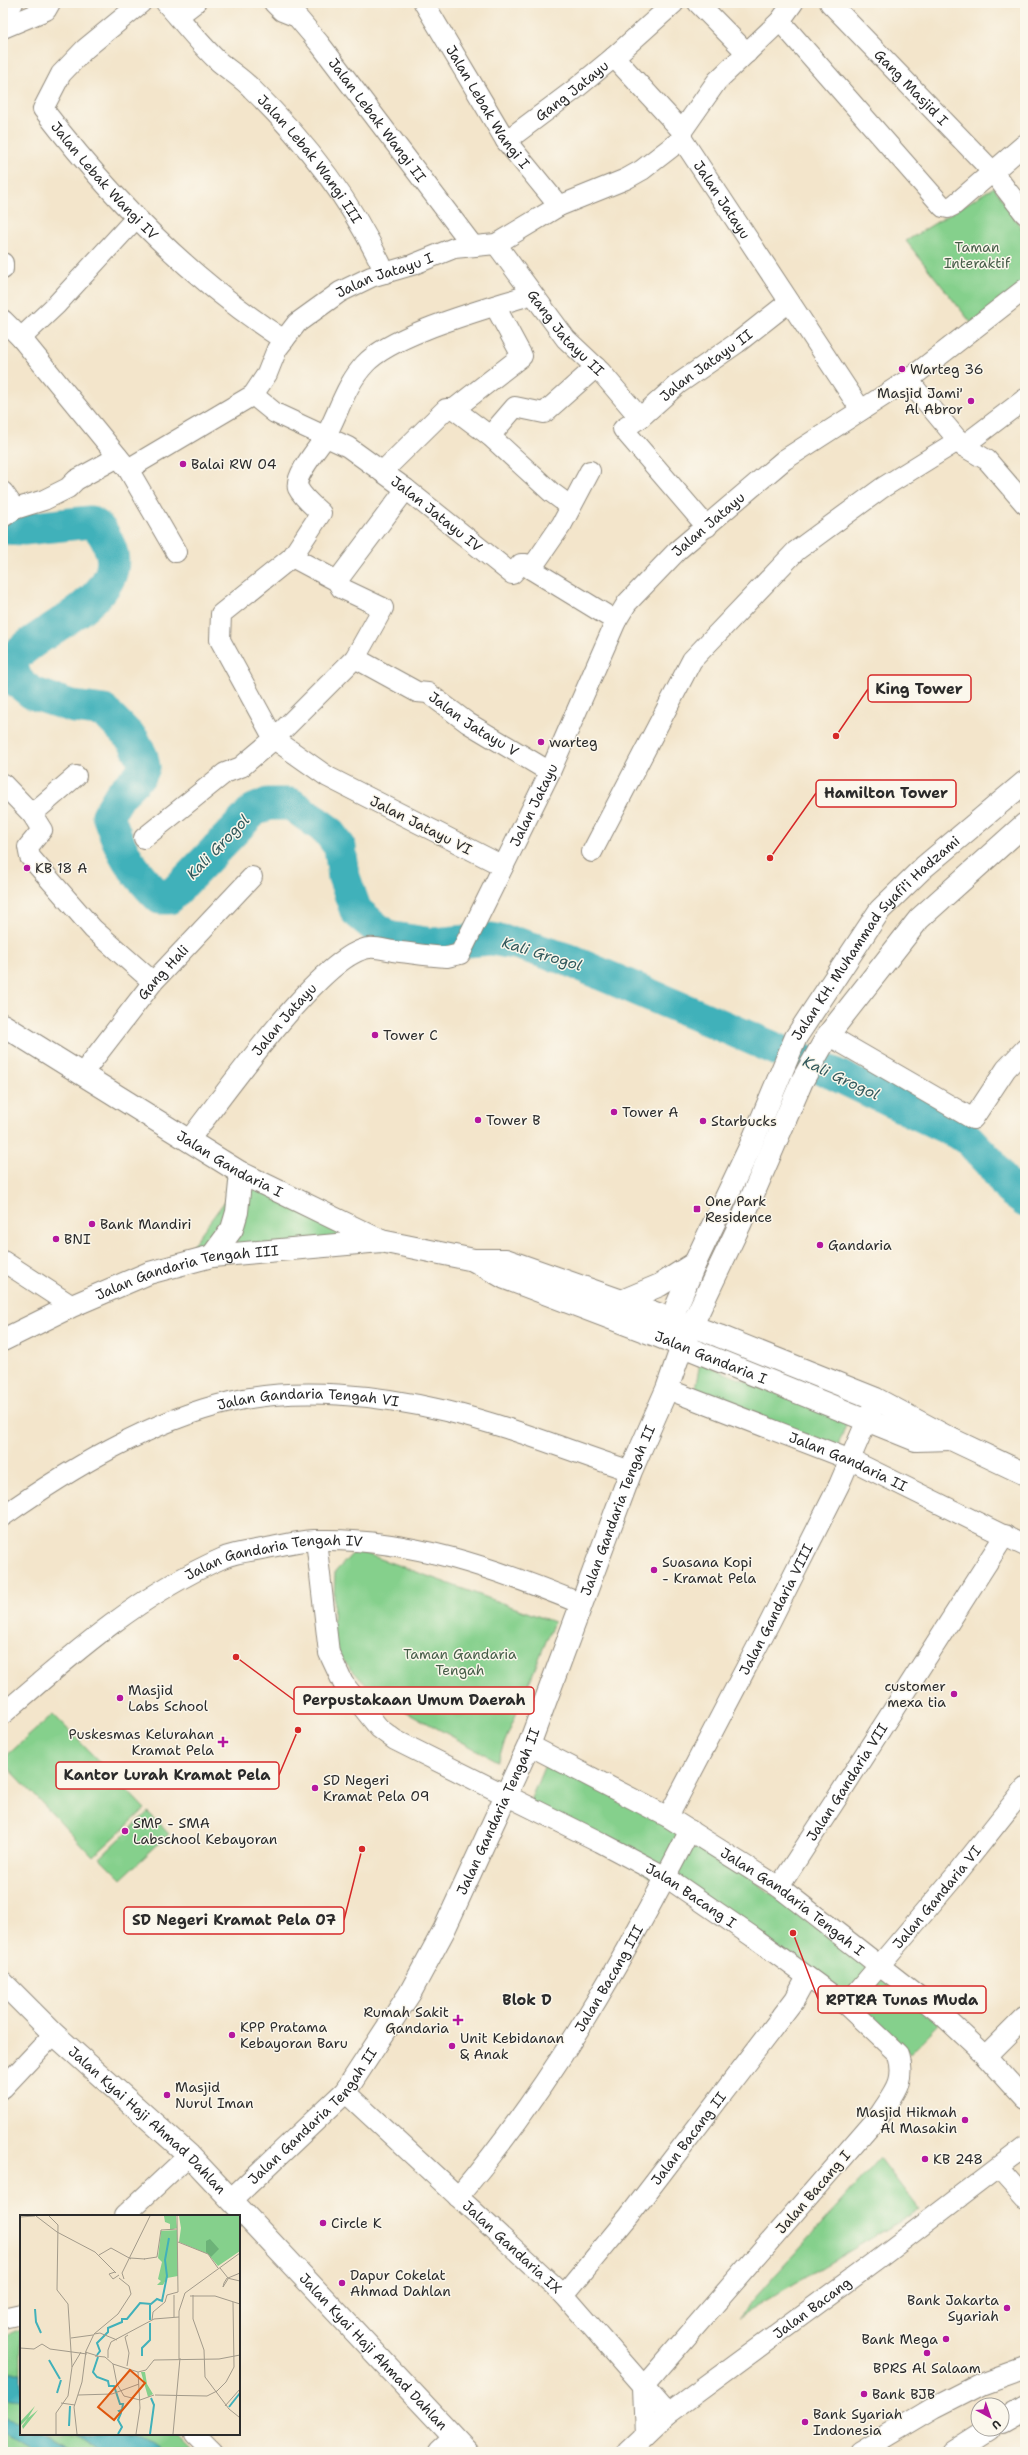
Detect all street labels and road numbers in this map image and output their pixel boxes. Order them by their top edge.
street label: Jalan Lebak Wangi I [442,42,534,172]
street label: Gang Masjid I [870,45,952,129]
street label: Jalan Lebak Wangi II [325,54,430,186]
street label: Gang Jatayu [532,56,612,125]
street label: Jalan Lebak Wangi III [254,91,366,227]
street label: Jalan Lebak Wangi IV [47,118,162,244]
street label: Jalan Jatayu [690,157,755,242]
street label: Jalan Jatayu I [333,248,436,302]
street label: Gang Jatayu II [524,286,608,380]
street label: Jalan Jatayu II [656,325,756,405]
street label: Jalan Jatayu IV [387,472,487,556]
street label: Jalan Jatayu [668,488,749,560]
street label: Jalan Jatayu V [425,688,522,761]
street label: Jalan Jatayu [506,761,562,849]
street label: Jalan Jatayu VI [367,792,475,859]
street label: Jalan KH. Muhammad Syafi'i Hadzami [787,832,963,1044]
street label: Gang Hali [134,941,192,1003]
street label: Jalan Jatayu [248,979,320,1059]
street label: Jalan Gandaria I [173,1126,286,1201]
street label: Jalan Gandaria Tengah III [93,1241,280,1304]
street label: Jalan Gandaria I [652,1327,770,1388]
street label: Jalan Gandaria Tengah VI [215,1385,401,1414]
street label: Jalan Gandaria Tengah II [576,1422,659,1598]
street label: Jalan Gandaria II [786,1428,910,1495]
street label: Jalan Gandaria Tengah IV [182,1531,364,1584]
street label: Jalan Gandaria VIII [735,1541,817,1678]
street label: Jalan Gandaria VII [802,1719,892,1845]
street label: Jalan Gandaria Tengah II [452,1725,544,1898]
street label: Jalan Gandaria VI [888,1842,985,1952]
street label: Jalan Gandaria Tengah I [717,1843,868,1960]
street label: Jalan Bacang I [643,1859,740,1932]
street label: Jalan Bacang III [571,1921,647,2035]
street label: Jalan Kyai Haji Ahmad Dahlan [65,2042,230,2198]
street label: Jalan Gandaria Tengah II [244,2044,381,2188]
street label: Jalan Bacang II [647,2088,730,2189]
street label: Jalan Bacang I [772,2146,854,2237]
street label: Jalan Gandaria IX [459,2197,566,2297]
street label: Jalan Kyai Haji Ahmad Dahlan [296,2269,452,2434]
street label: Jalan Bacang [769,2273,855,2343]

